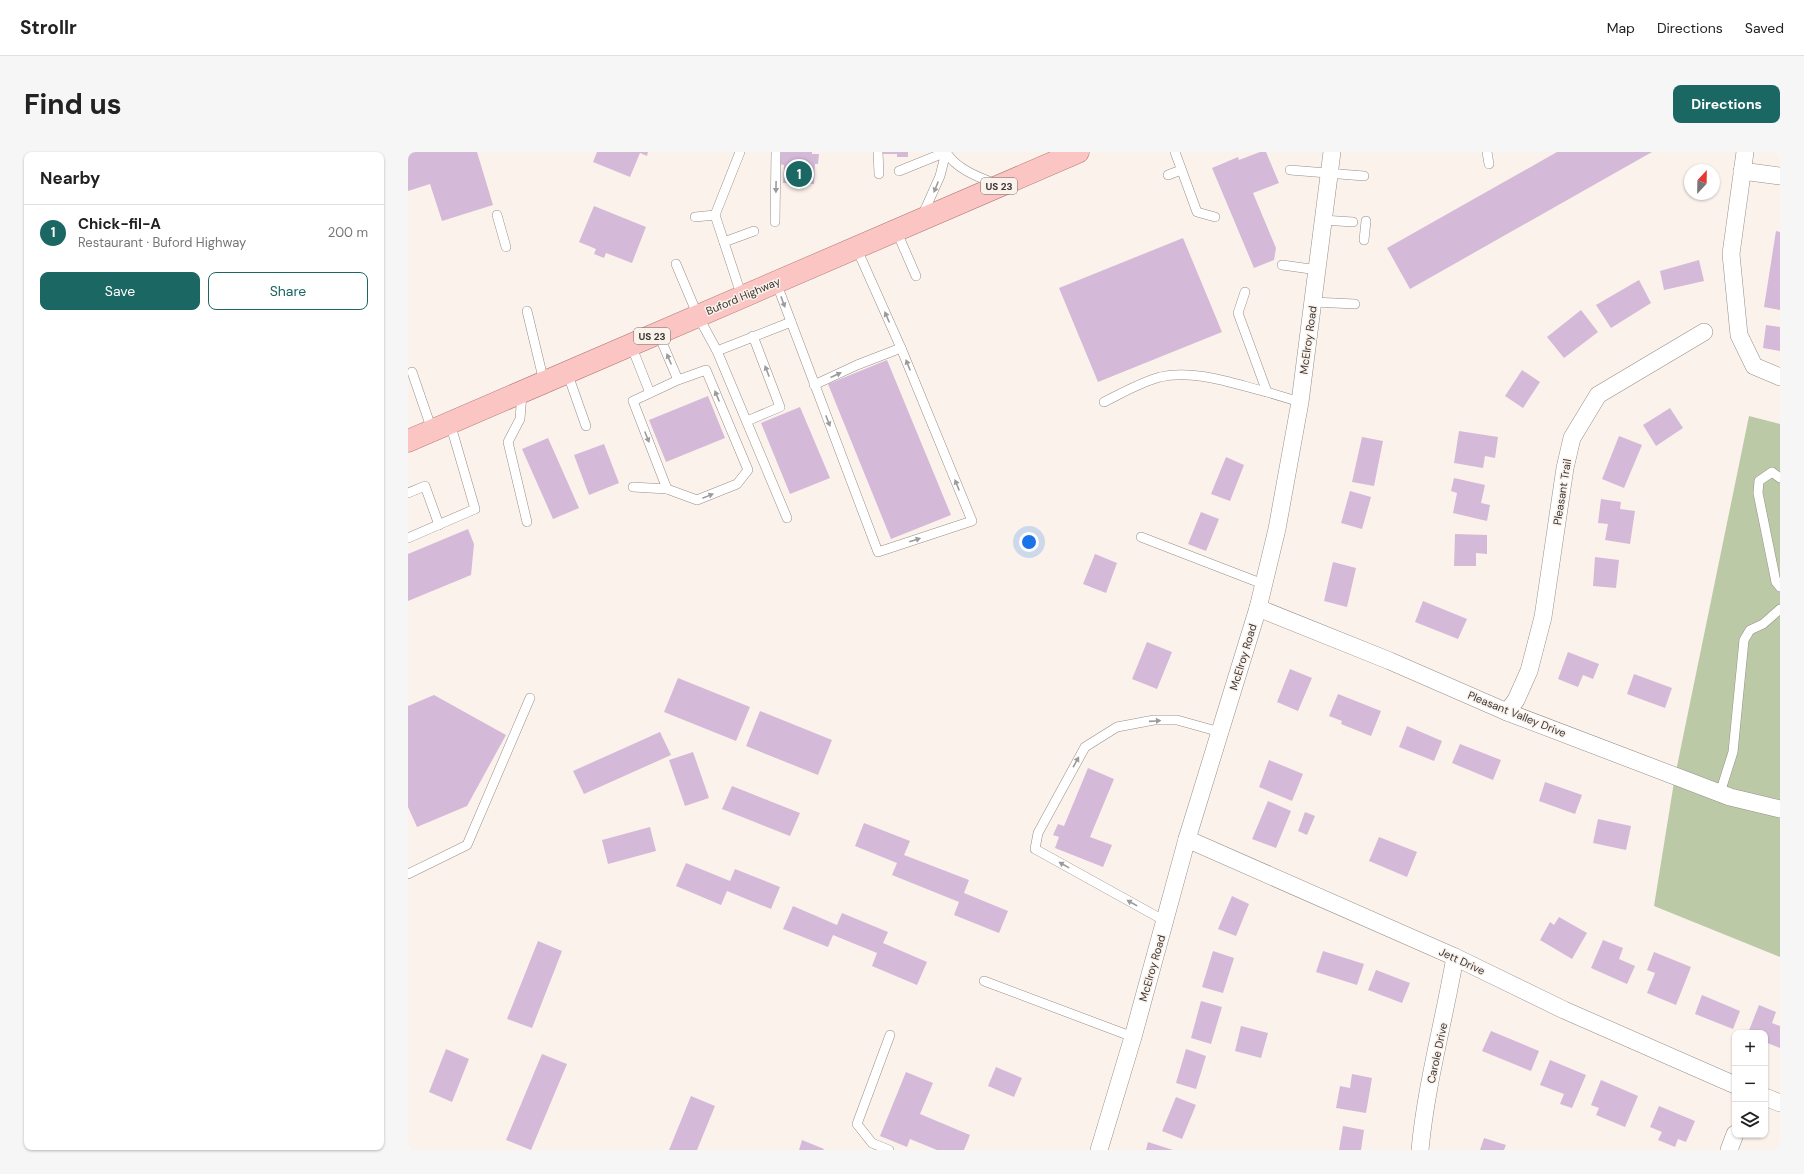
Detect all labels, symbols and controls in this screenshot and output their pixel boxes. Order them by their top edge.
text: Strollr [20,15,77,40]
text: Map [1607,19,1635,37]
text: Directions [1657,19,1723,37]
text: Saved [1745,19,1784,37]
button: Directions [1673,85,1780,123]
text: Find us [24,86,122,123]
pin: 1 [786,159,812,189]
north arrow [1684,164,1720,200]
text: Nearby [40,167,100,189]
road number: US 23 [981,178,1017,194]
one-way arrow [773,181,779,194]
one-way arrow [932,181,938,193]
text: Chick-fil-A [78,214,161,234]
text: 1 [51,224,55,241]
text: 200 m [328,224,368,241]
text: Restaurant · Buford Highway [78,234,246,251]
button: Save [40,272,200,310]
button: Share [208,272,368,310]
street label: Buford Highway [704,274,782,318]
one-way arrow [781,297,787,309]
street label: McElroy Road [1296,305,1320,375]
one-way arrow [884,311,890,323]
road number: US 23 [634,328,670,344]
one-way arrow [665,352,671,364]
one-way arrow [904,358,910,370]
one-way arrow [763,365,769,377]
one-way arrow [830,372,841,378]
one-way arrow [713,389,719,401]
one-way arrow [826,415,832,427]
one-way arrow [645,431,651,443]
street label: Pleasant Trail [1550,458,1574,526]
one-way arrow [954,479,960,491]
one-way arrow [702,492,714,498]
your location [1019,532,1039,552]
one-way arrow [909,536,921,542]
street label: McElroy Road [1226,622,1260,692]
street label: Pleasant Valley Drive [1466,688,1568,740]
one-way arrow [1149,717,1161,724]
one-way arrow [1073,757,1080,768]
one-way arrow [1058,862,1070,869]
one-way arrow [1126,899,1138,906]
street label: McElroy Road [1136,933,1168,1003]
street label: Jett Drive [1437,944,1487,978]
street label: Carole Drive [1424,1021,1450,1085]
map controls [1732,1030,1768,1138]
button: + [1732,1030,1768,1066]
button: − [1732,1066,1768,1102]
button: layers [1732,1102,1768,1138]

